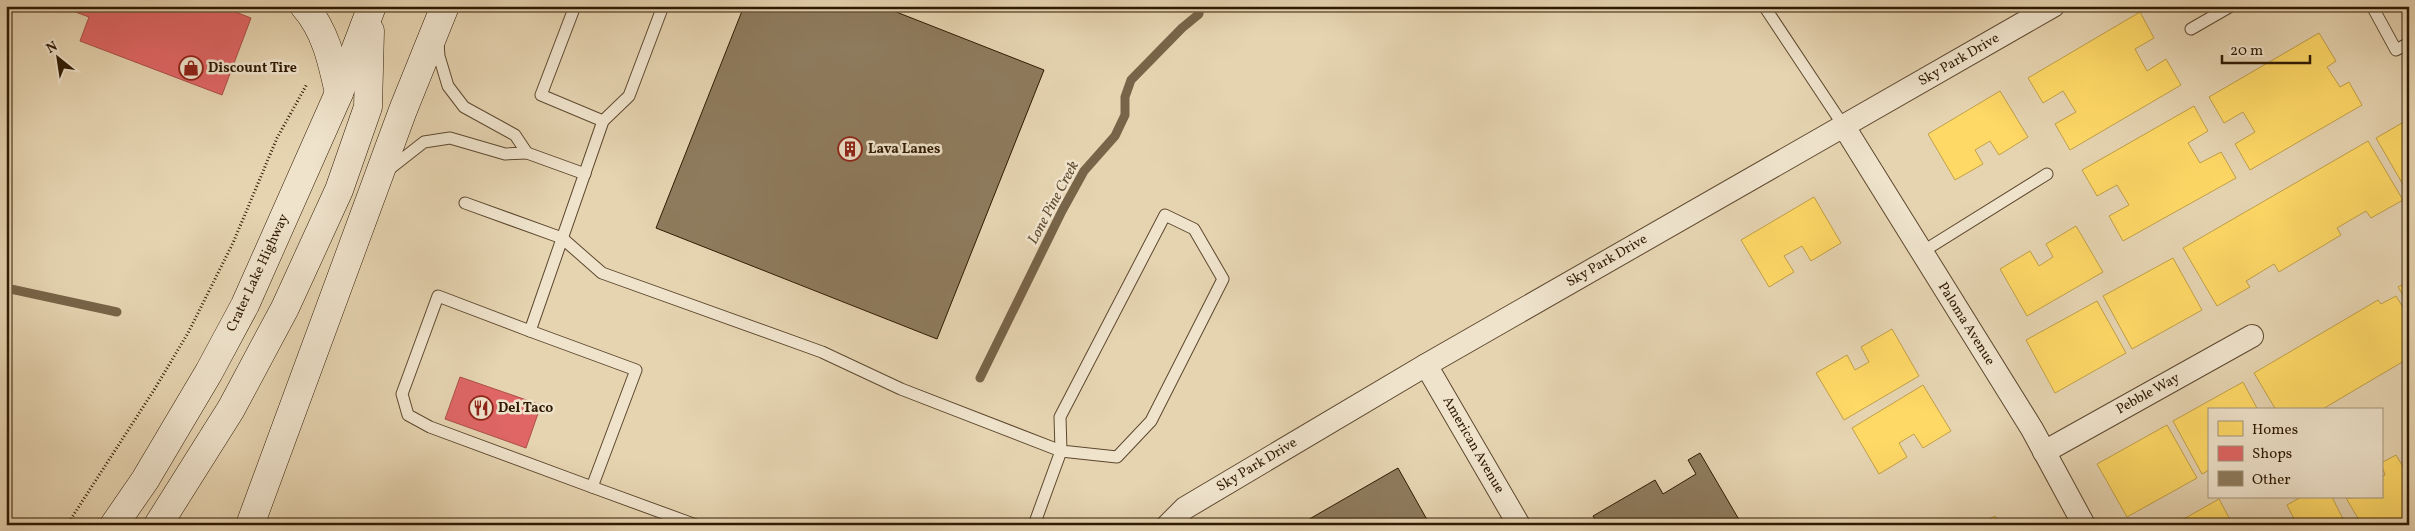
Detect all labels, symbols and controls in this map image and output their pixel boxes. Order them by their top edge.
street label: Sky Park Drive [1915,29,2003,91]
north arrow [32,32,82,82]
scale bar [2222,32,2310,64]
text: N [43,37,61,59]
text: 20 m [2230,41,2263,62]
shop icon: Discount Tire [178,55,204,81]
place label: Discount Tire [208,59,297,78]
building icon: Lava Lanes [837,136,863,162]
place label: Lava Lanes [868,140,940,159]
water label: Lone Pine Creek [1023,158,1085,248]
street label: Crater Lake Highway [222,211,294,335]
street label: Sky Park Drive [1563,230,1651,292]
street label: Paloma Avenue [1933,279,1999,369]
street label: Pebble Way [2113,369,2184,419]
street label: American Avenue [1437,393,1509,497]
restaurant icon: Del Taco [468,395,494,421]
place label: Del Taco [498,399,553,418]
legend [2208,408,2382,498]
text: Homes [2252,420,2298,441]
street label: Sky Park Drive [1213,433,1301,497]
text: Shops [2252,444,2292,465]
text: Other [2252,470,2291,491]

